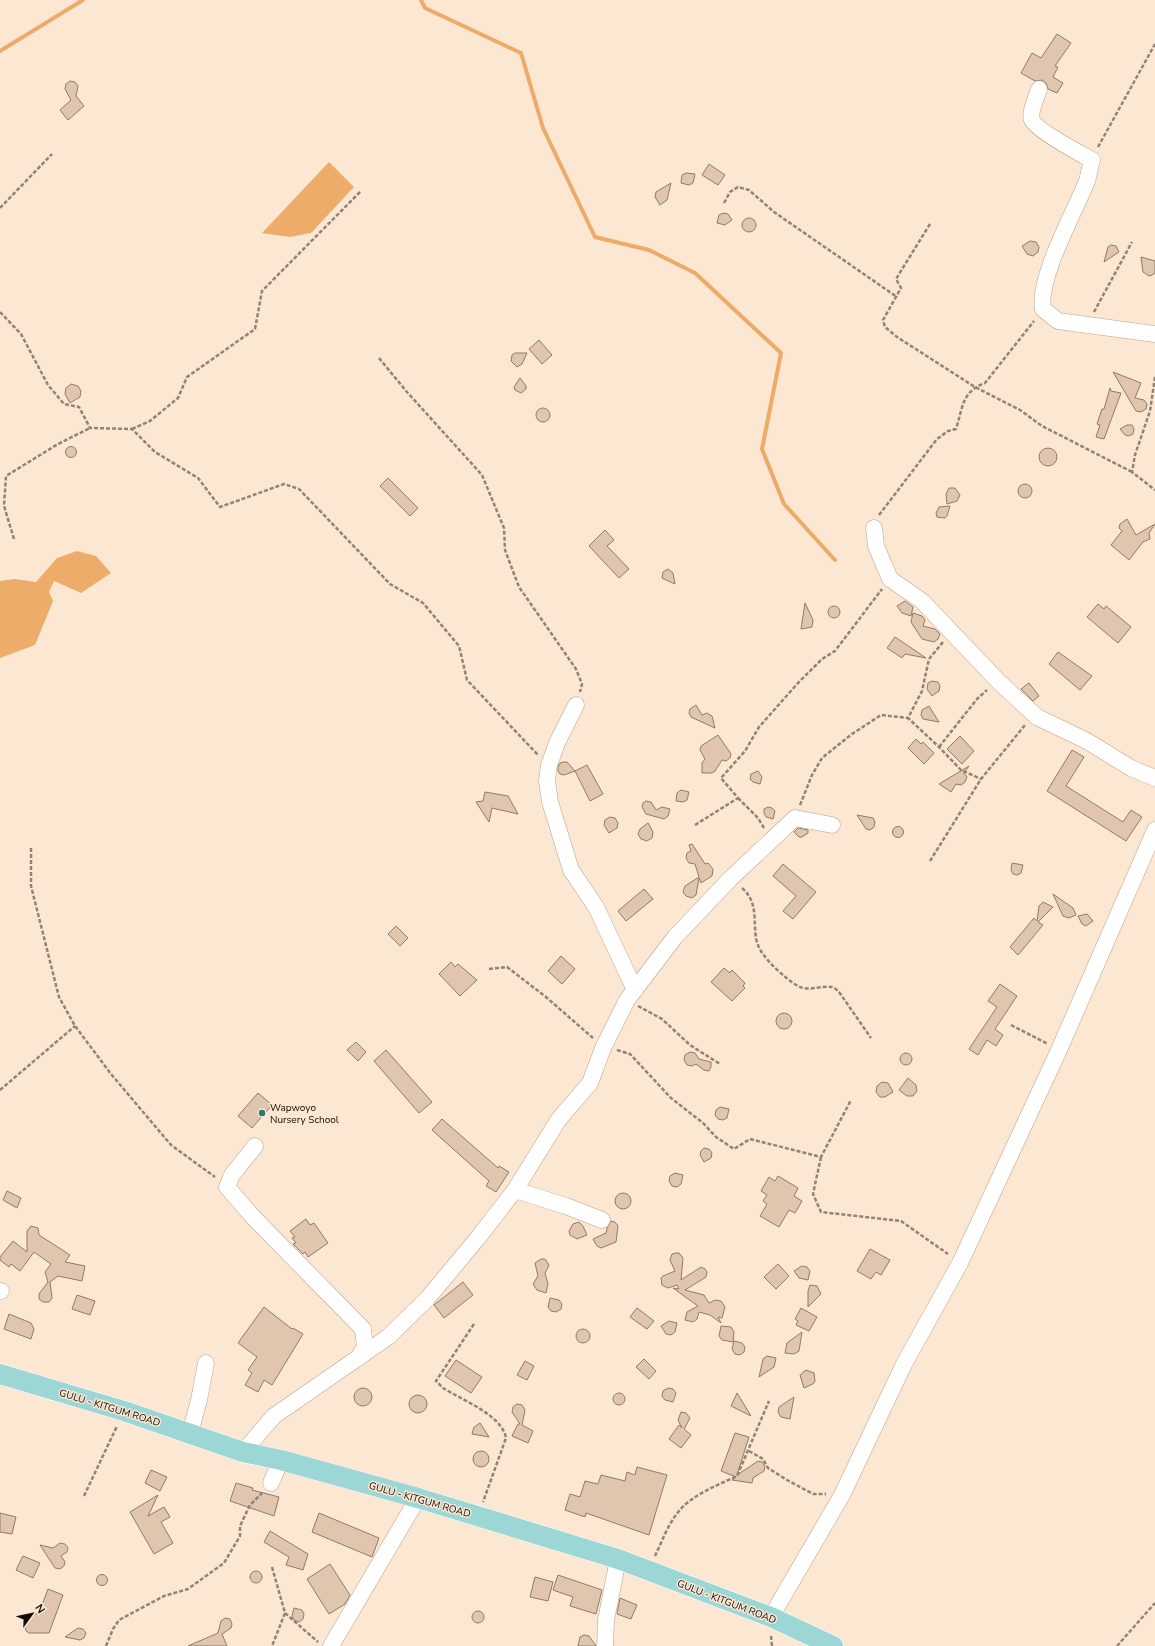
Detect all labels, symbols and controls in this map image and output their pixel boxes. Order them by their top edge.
place label: Wapwoyo Nursery School [270,1101,339,1127]
marker: Wapwoyo Nursery School [257,1108,267,1118]
street label: GULU - KITGUM ROAD [57,1386,162,1430]
street label: GULU - KITGUM ROAD [367,1479,472,1521]
street label: GULU - KITGUM ROAD [675,1577,778,1627]
north arrow [12,1594,52,1634]
text: N [31,1601,48,1616]

